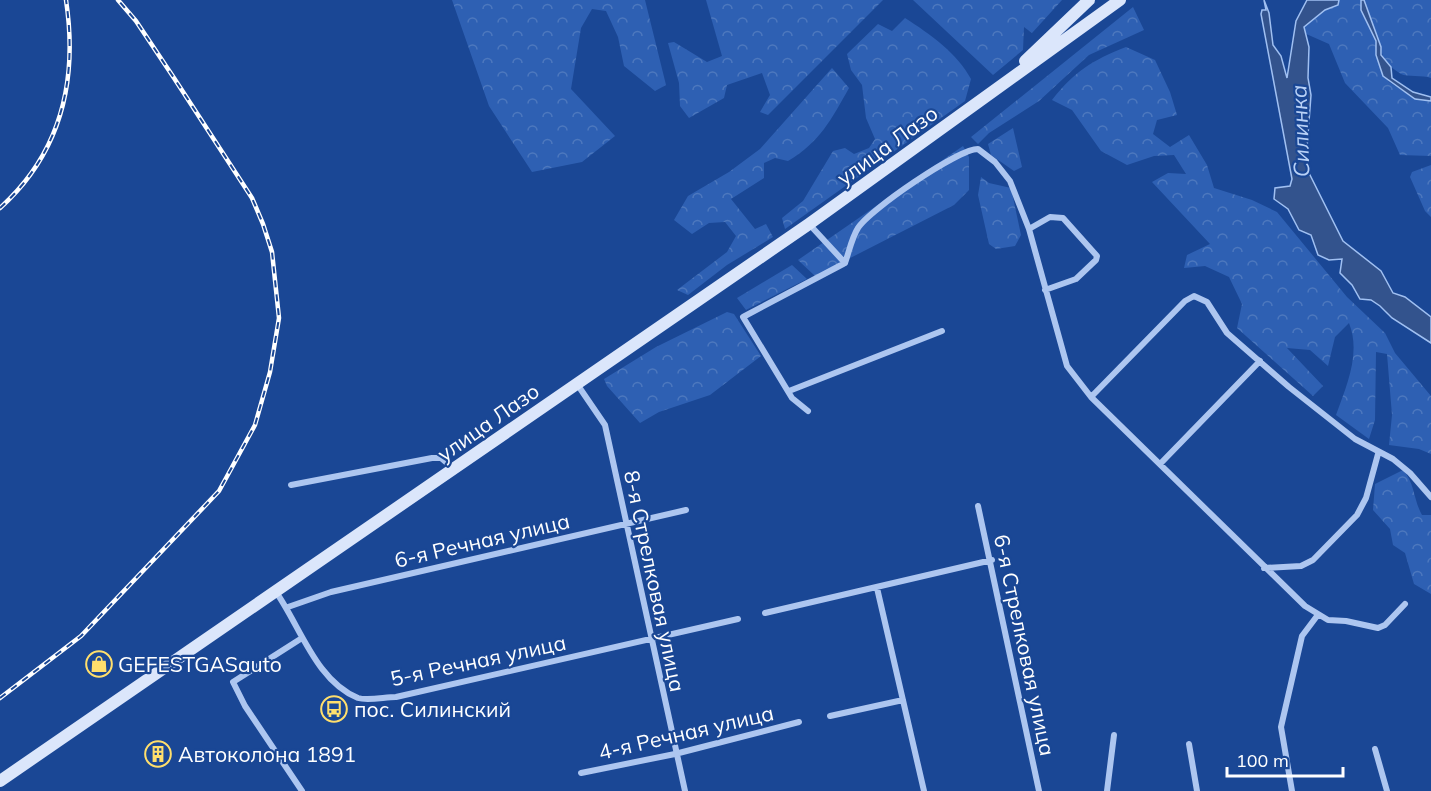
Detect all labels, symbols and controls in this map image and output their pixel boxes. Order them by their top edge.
water label: Силинка [1284,84,1316,178]
street label: улица Лазо [831,100,943,190]
street label: улица Лазо [432,377,544,467]
street label: 8-я Стрелковая улица [619,468,691,694]
street label: 6-я Речная улица [392,507,572,573]
street label: 6-я Стрелковая улица [989,532,1061,758]
street label: 5-я Речная улица [388,629,568,691]
shop icon: GEFESTGASauto [84,649,114,679]
place label: GEFESTGASauto [118,651,282,677]
bus stop icon: пос. Силинский [319,694,349,724]
place label: пос. Силинский [354,696,511,722]
street label: 4-я Речная улица [596,699,776,765]
building icon: Автоколона 1891 [143,739,173,769]
scale bar [1227,740,1342,778]
place label: Автоколона 1891 [178,741,356,767]
text: 100 m [1236,749,1289,772]

